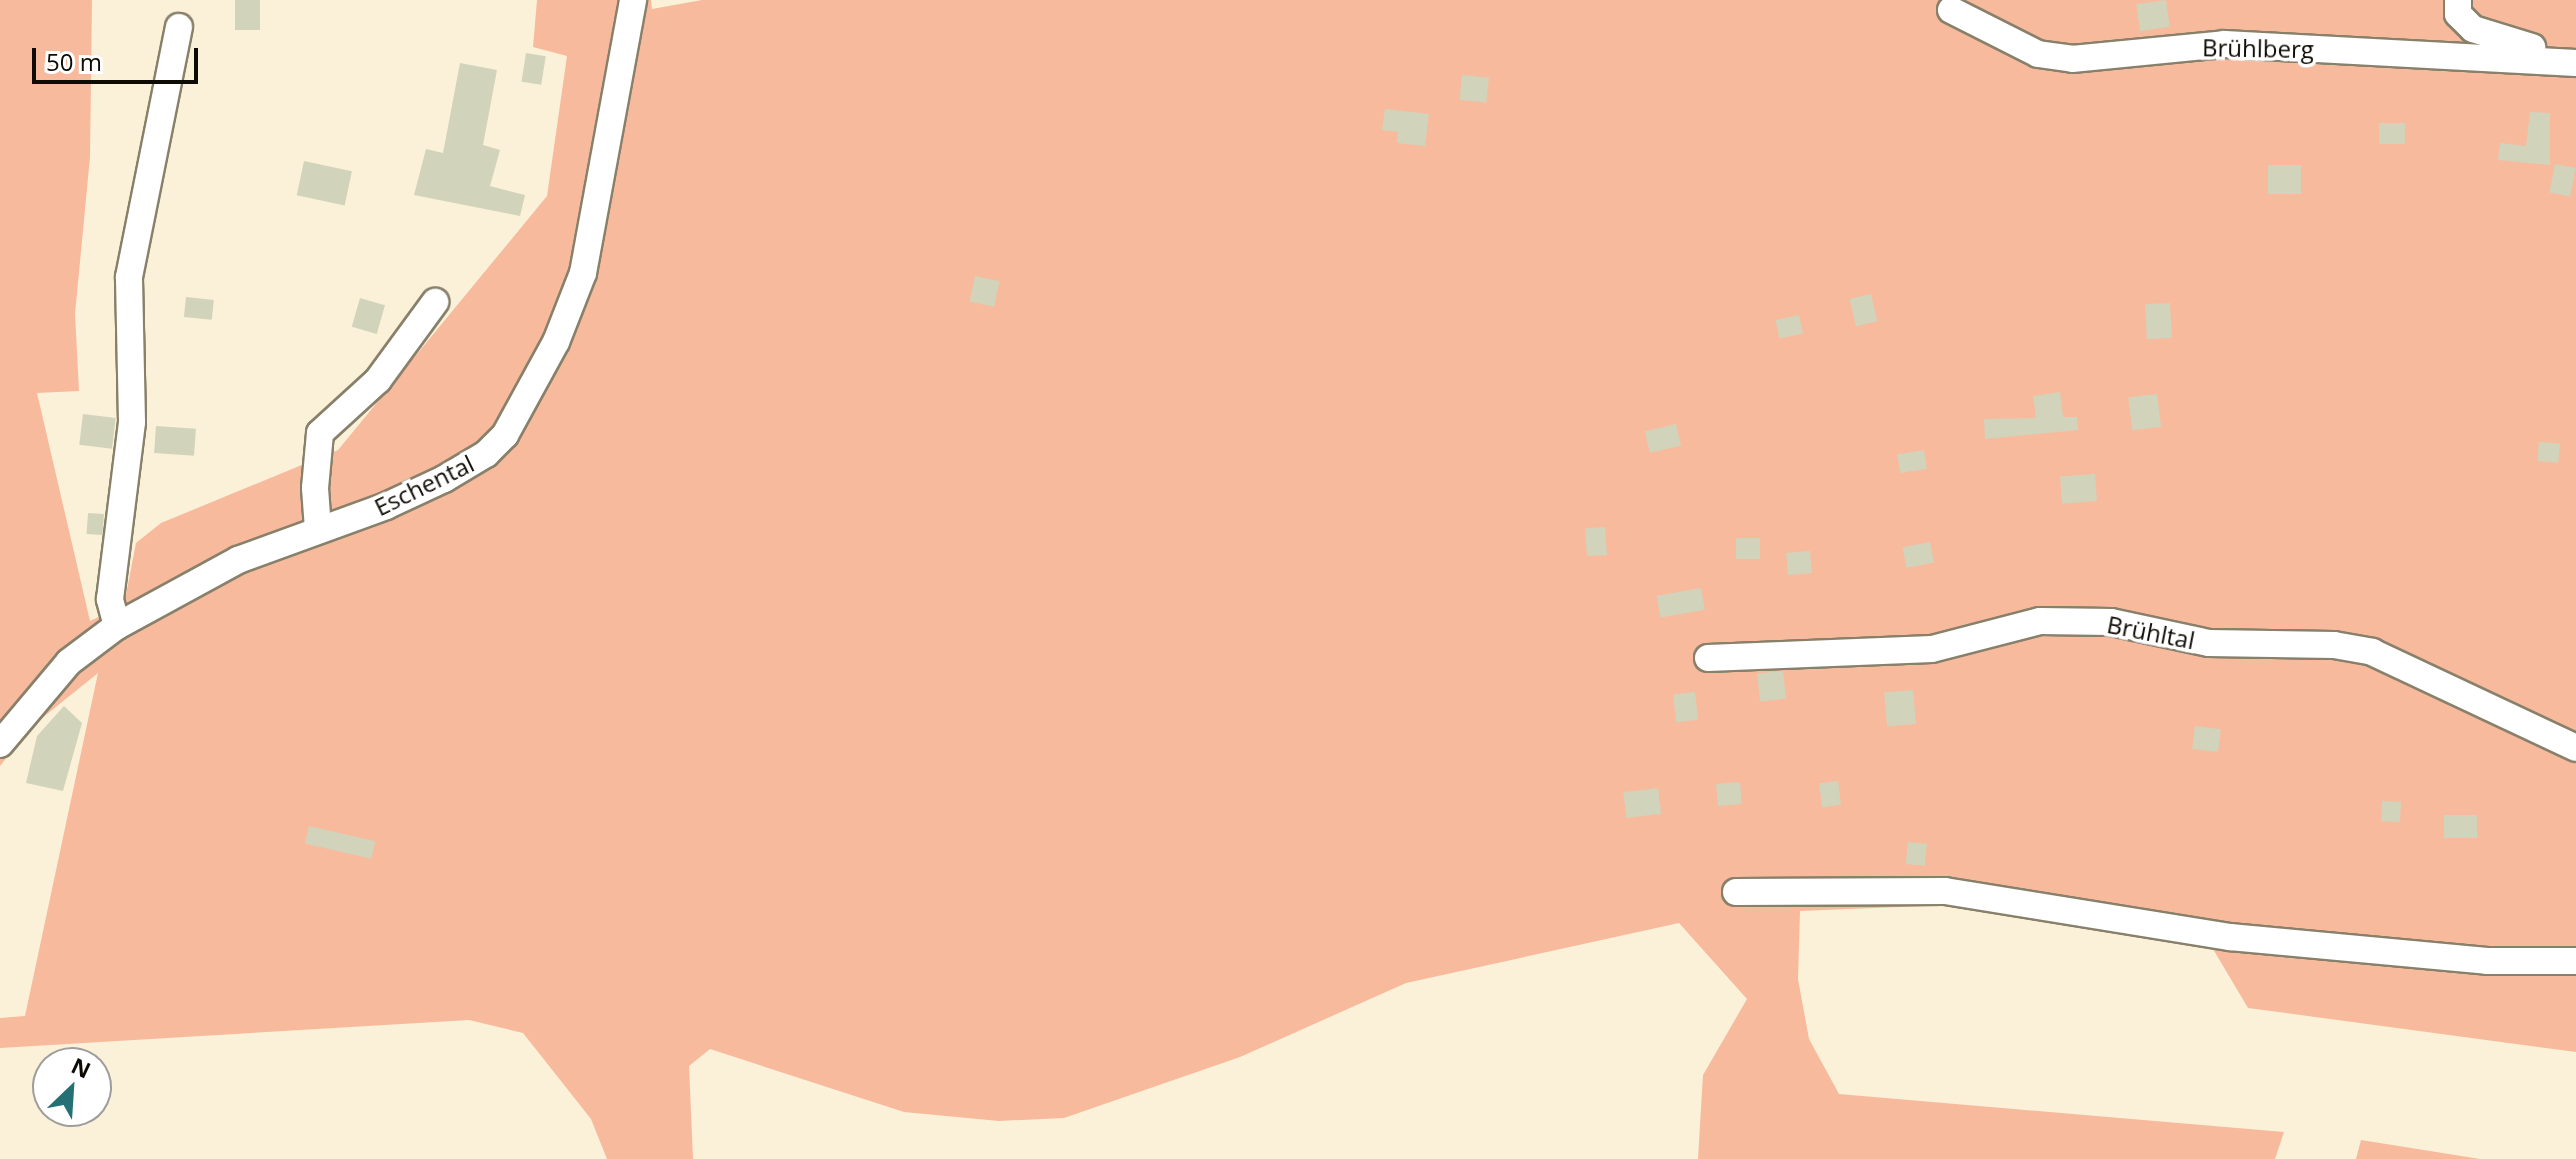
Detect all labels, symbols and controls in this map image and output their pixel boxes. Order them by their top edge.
scale bar [36,32,202,82]
street label: Brühlberg [2202,33,2314,63]
text: 50 m [46,45,102,78]
street label: Eschental [370,449,478,521]
street label: Brühltal [2105,609,2197,655]
north arrow [32,1047,112,1127]
text: N [67,1050,96,1084]

